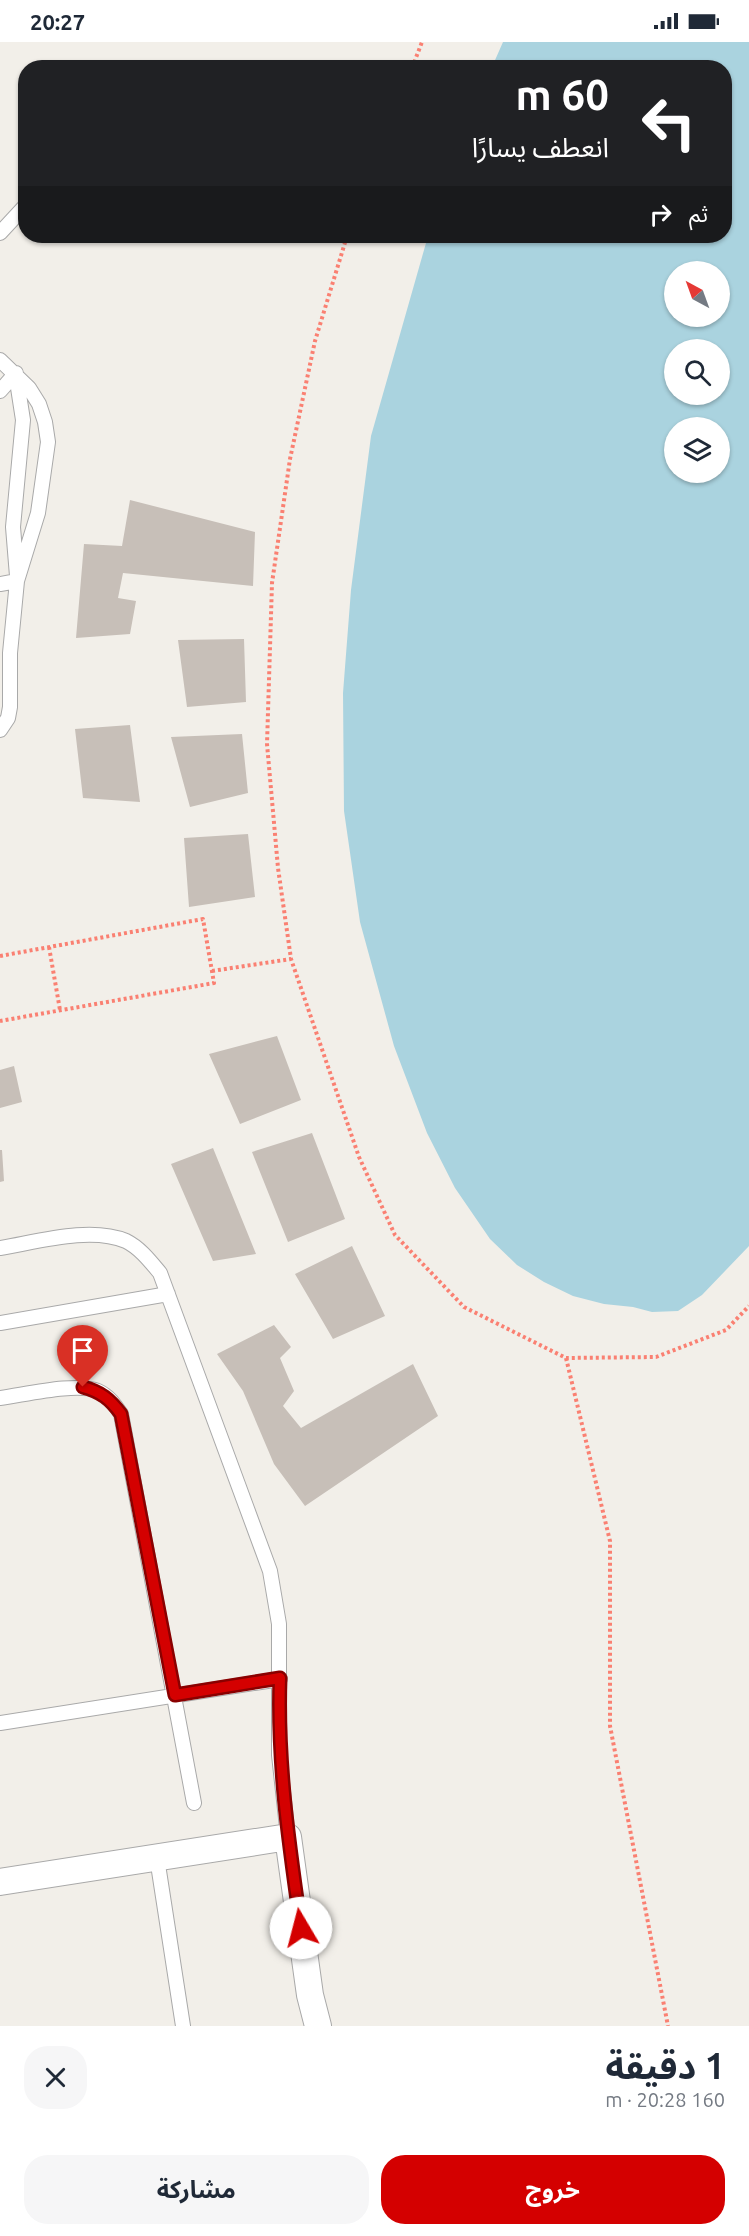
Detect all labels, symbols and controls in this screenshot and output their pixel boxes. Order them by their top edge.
text: 20:27 [30,9,85,34]
text: 60 m [515,71,609,118]
icon: left [630,84,708,162]
text: انعطف يسارًا [472,132,609,162]
icon: right [644,198,677,231]
text: ثم [689,201,708,226]
north arrow [664,261,730,327]
map controls [664,261,730,483]
button: search [664,339,730,405]
button: layers [664,417,730,483]
pin [57,1325,108,1387]
icon: arrive [66,1334,99,1367]
position arrow [269,1896,333,1960]
text: 1 دقيقة [606,2045,725,2086]
button: close [24,2046,87,2109]
text: 160 m · 20:28 [605,2088,725,2111]
button: مشاركة [24,2155,369,2224]
button: خروج [381,2155,725,2224]

